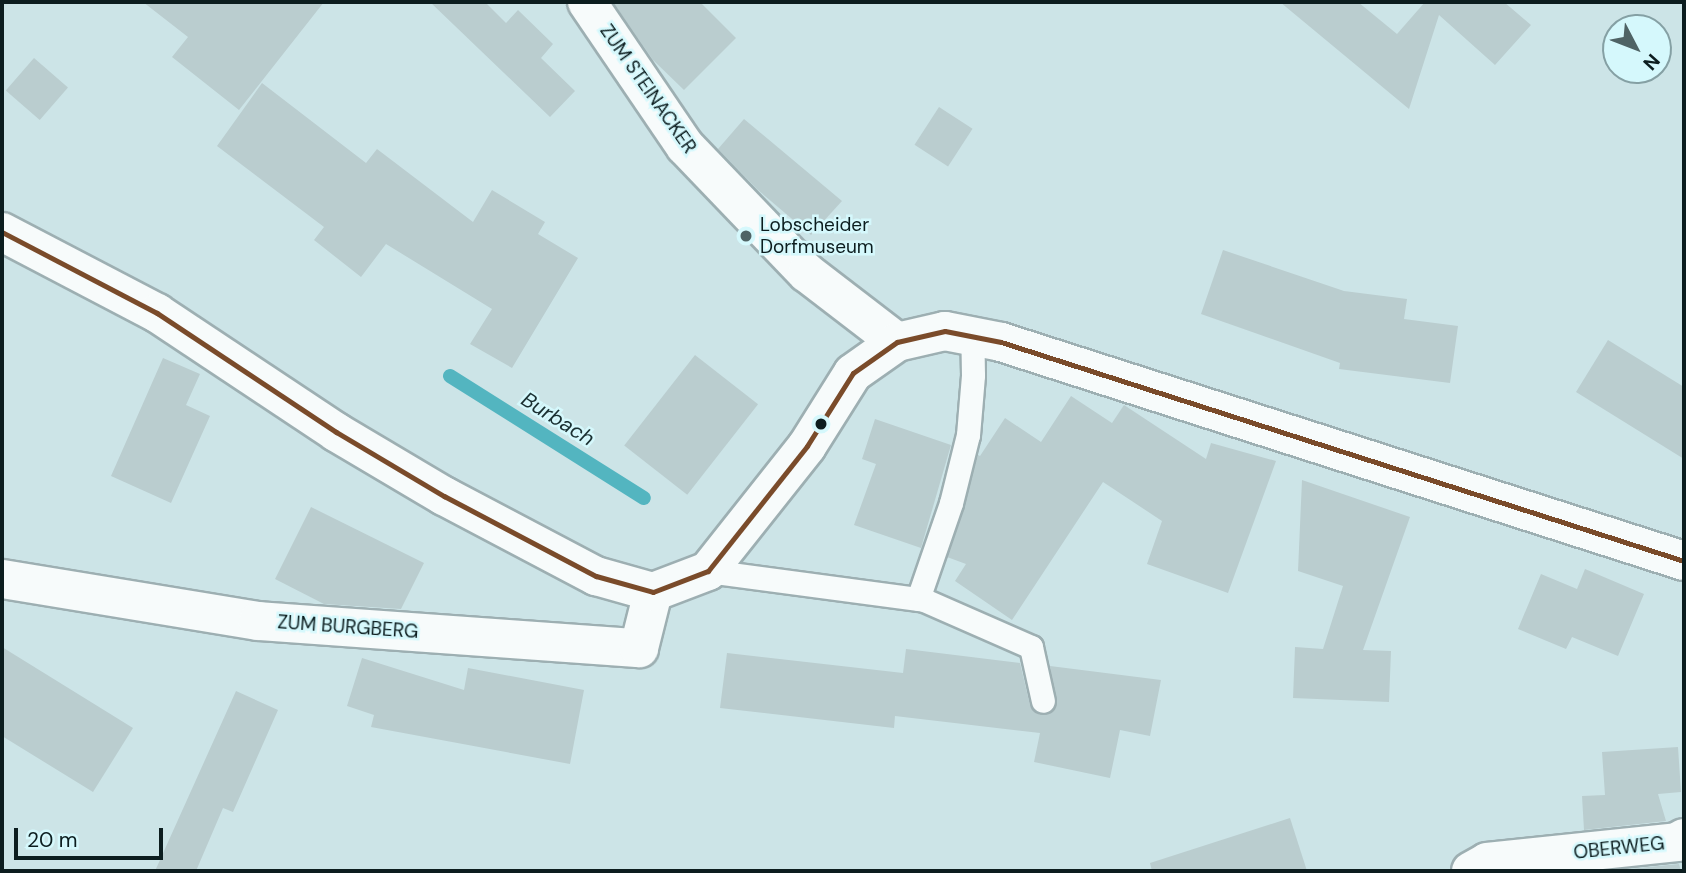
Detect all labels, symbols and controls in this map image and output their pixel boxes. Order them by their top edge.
north arrow [1602,14,1672,84]
street label: ZUM STEINACKER [595,20,701,158]
text: N [1638,49,1665,76]
place label: Lobscheider Dorfmuseum [760,214,874,258]
marker: Lobscheider Dorfmuseum [738,228,754,244]
water label: Burbach [517,387,599,451]
unlabelled marker [814,417,828,431]
street label: ZUM BURGBERG [277,611,419,643]
scale bar [18,814,166,858]
text: 20 m [27,826,78,854]
street label: OBERWEG [1572,832,1666,864]

